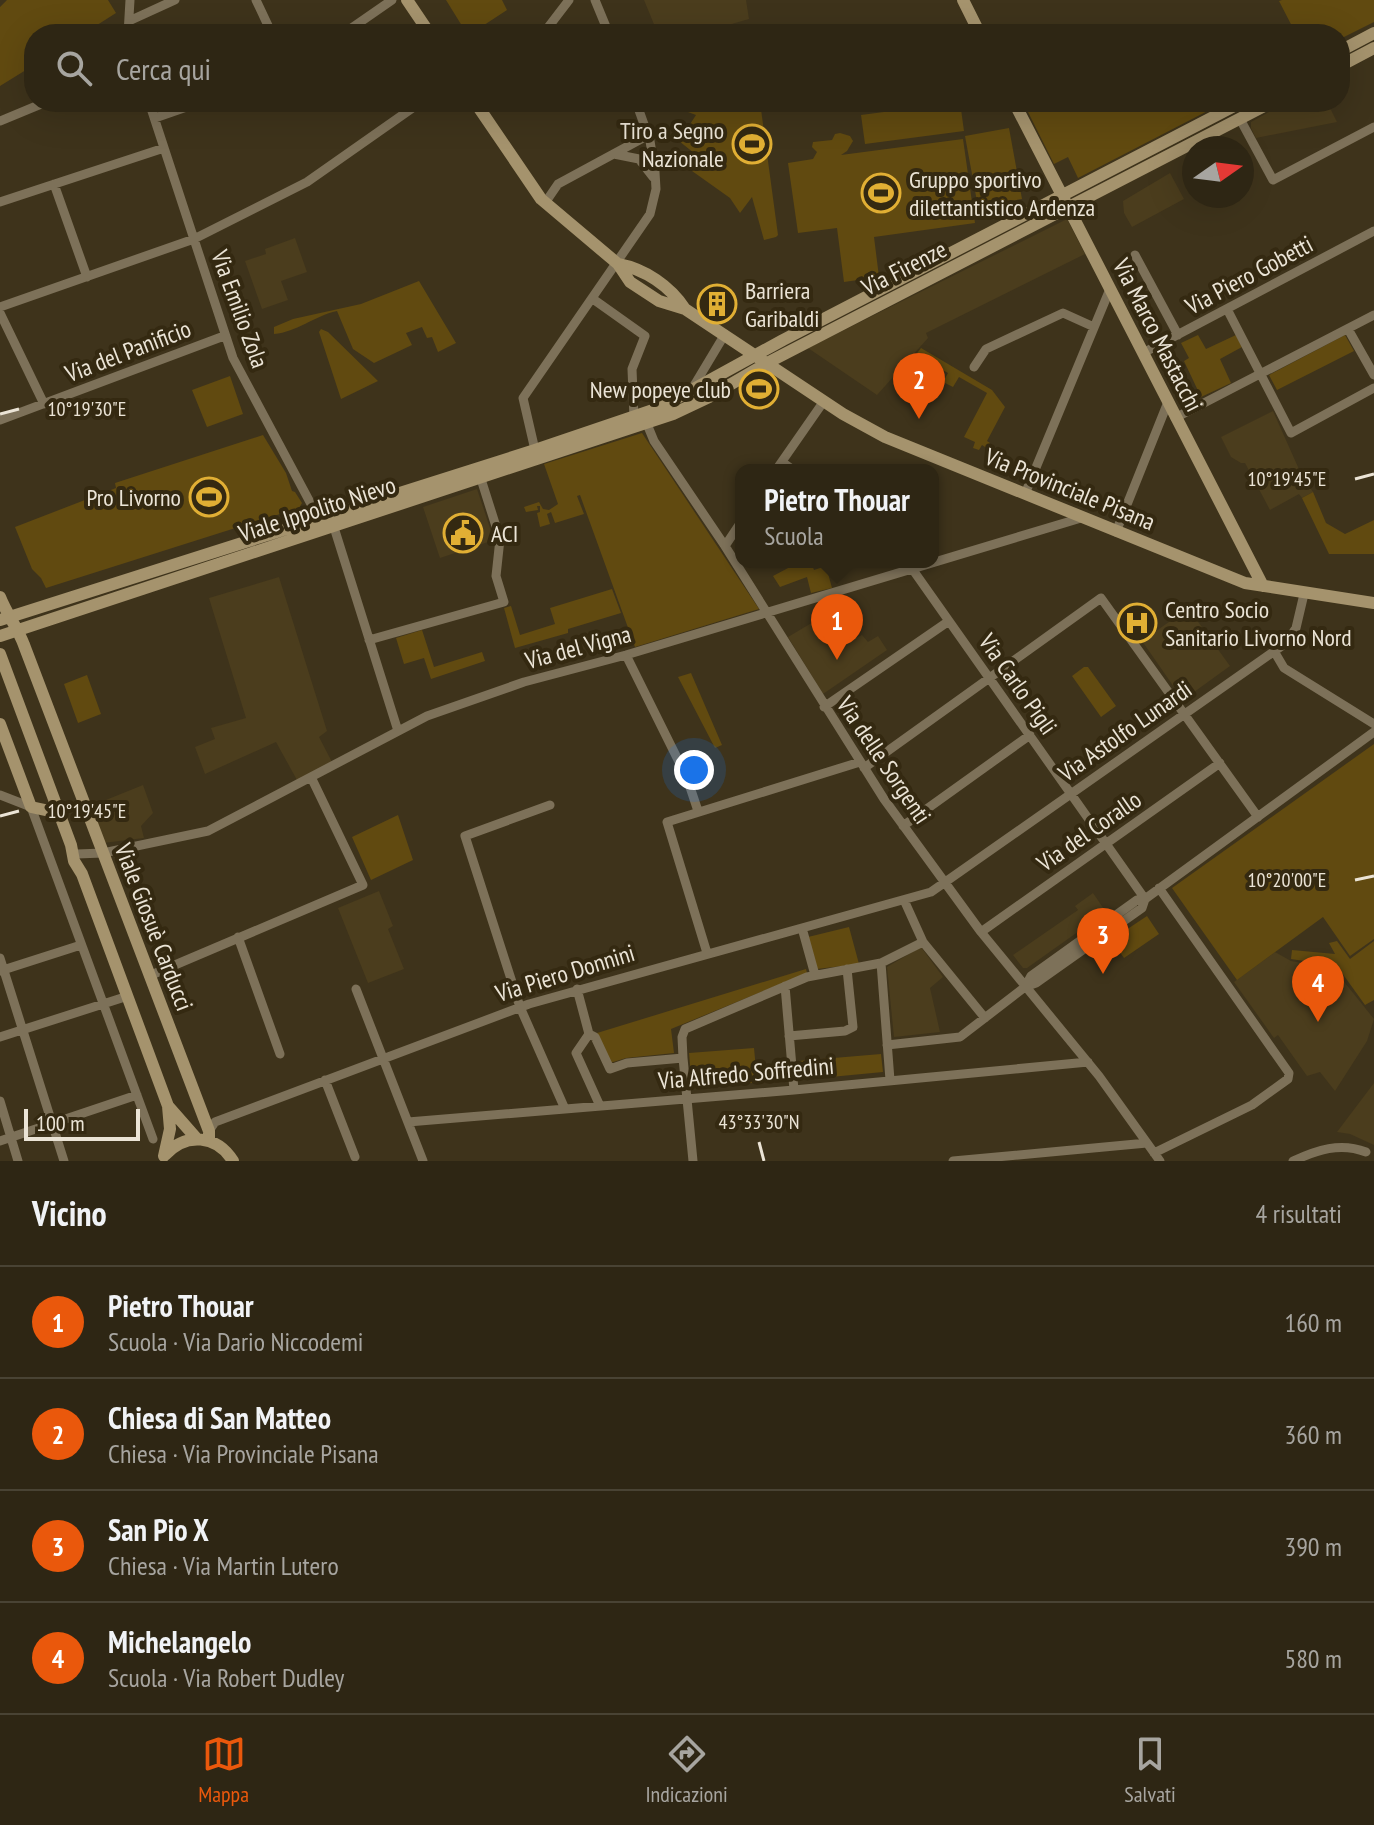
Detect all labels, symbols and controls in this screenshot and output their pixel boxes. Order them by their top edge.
search box [24,24,1350,112]
icon: search [52,46,96,90]
text: Cerca qui [116,49,211,88]
place label: Tiro a Segno Nazionale [620,115,724,174]
sports icon: Tiro a Segno Nazionale [731,123,773,165]
north arrow [1182,136,1254,208]
place label: Gruppo sportivo dilettantistico Ardenza [909,164,1095,223]
sports icon: Gruppo sportivo dilettantistico Ardenza [860,172,902,214]
street label: Via Piero Gobetti [1179,228,1318,322]
street label: Via Firenze [855,233,952,303]
street label: Via Emilio Zola [204,245,276,372]
street label: Via Marco Mastacchi [1106,252,1210,417]
place label: Barriera Garibaldi [745,275,819,334]
building icon: Barriera Garibaldi [696,283,738,325]
street label: Via del Panificio [60,313,195,390]
pin: 2 [893,353,945,419]
sports icon: New popeye club [738,368,780,410]
place label: New popeye club [590,374,731,405]
text: 10°19'30"E [48,396,126,422]
street label: Via Provinciale Pisana [979,440,1160,537]
popup [735,464,939,568]
text: 10°19'45"E [1248,466,1326,492]
street label: Viale Ippolito Nievo [234,469,399,549]
sports icon: Pro Livorno [188,476,230,518]
text: Pietro Thouar [764,480,910,519]
place label: Pro Livorno [86,482,181,513]
public building icon: ACI [442,512,484,554]
place label: ACI [491,518,518,549]
text: Scuola [764,519,824,552]
pin: 1 [811,594,863,660]
place label: Centro Socio Sanitario Livorno Nord [1165,594,1352,653]
hospital icon: Centro Socio Sanitario Livorno Nord [1116,602,1158,644]
street label: Via del Vigna [521,618,634,676]
street label: Via Carlo Pigli [971,627,1064,740]
street label: Via Astolfo Lunardi [1051,674,1198,789]
street label: Via delle Sorgenti [829,689,938,830]
your location [674,750,714,790]
street label: Via del Corallo [1030,784,1147,879]
text: 10°19'45"E [48,798,126,824]
street label: Viale Giosuè Carducci [107,838,200,1015]
text: 10°20'00"E [1248,867,1326,893]
pin: 3 [1077,908,1129,974]
street label: Via Piero Donnini [491,937,638,1009]
pin: 4 [1292,956,1344,1022]
street label: Via Alfredo Soffredini [656,1050,835,1096]
scale bar [24,1105,140,1141]
text: 100 m [36,1109,85,1137]
text: 43°33'30"N [719,1109,799,1135]
text: Vicino [32,1191,107,1235]
text: 4 risultati [1256,1197,1342,1230]
text: Pietro Thouar [108,1286,254,1325]
text: 1 [52,1306,64,1339]
text: 160 m [1284,1306,1342,1339]
text: Scuola · Via Dario Niccodemi [108,1325,364,1358]
text: Chiesa di San Matteo [108,1398,331,1437]
text: 2 [52,1418,64,1451]
text: 360 m [1284,1418,1342,1451]
text: Chiesa · Via Provinciale Pisana [108,1437,379,1470]
text: San Pio X [108,1510,209,1549]
text: 3 [52,1530,64,1563]
text: 390 m [1284,1530,1342,1563]
text: Chiesa · Via Martin Lutero [108,1549,339,1582]
text: Michelangelo [108,1622,251,1661]
text: 4 [52,1642,64,1675]
text: 580 m [1284,1642,1342,1675]
text: Scuola · Via Robert Dudley [108,1661,344,1694]
tab: Mappa [198,1732,249,1808]
tab: Indicazioni [645,1732,728,1808]
tab: Salvati [1124,1732,1176,1808]

